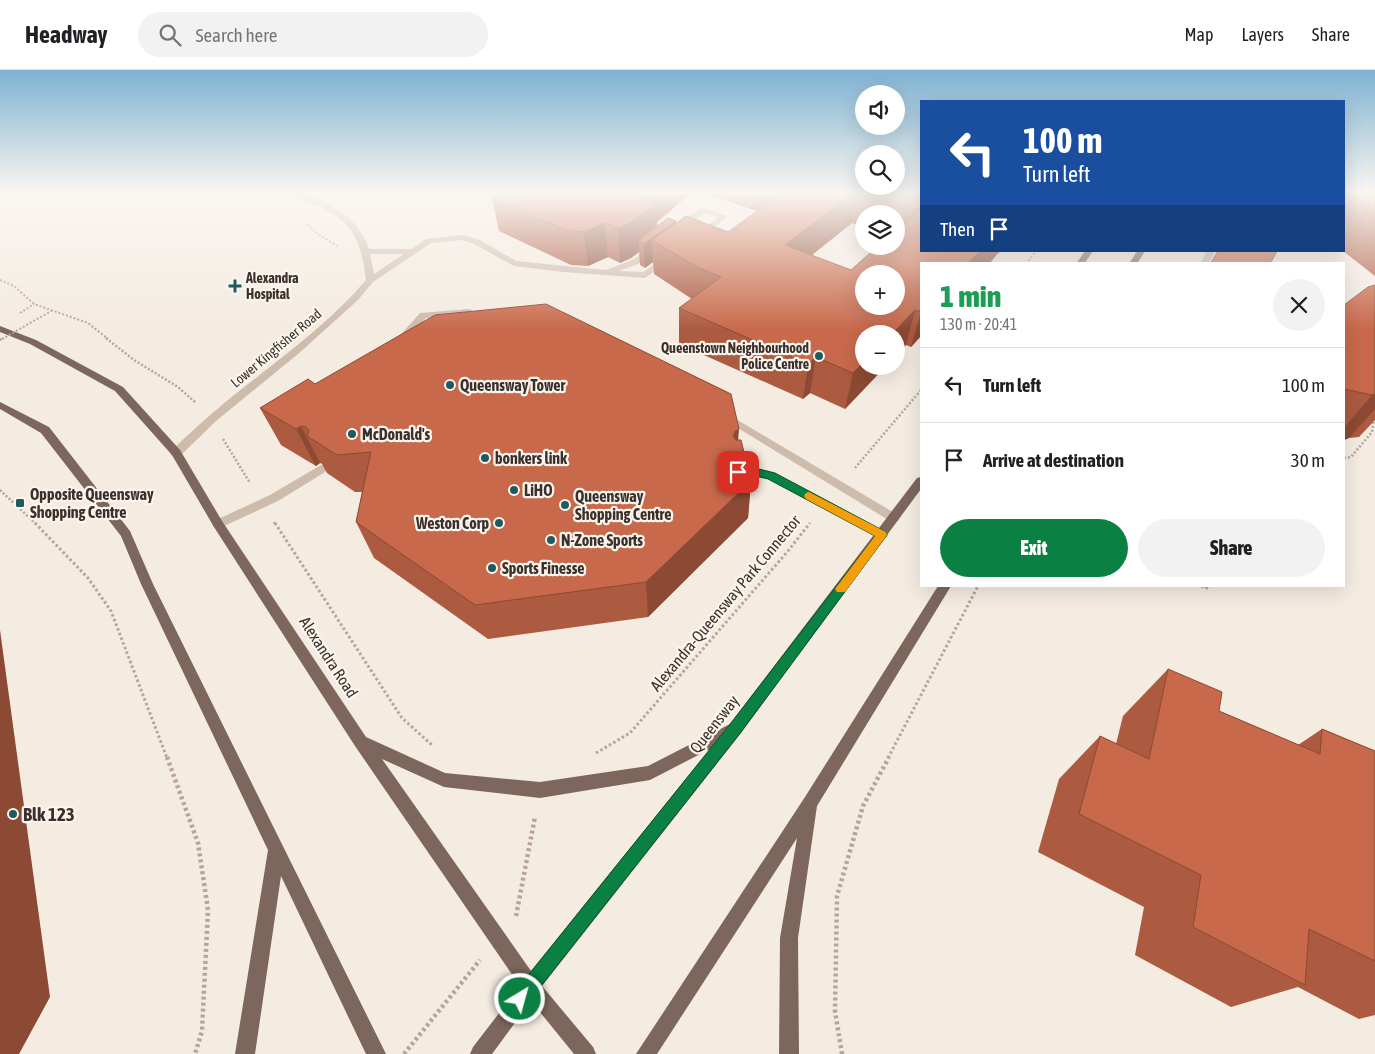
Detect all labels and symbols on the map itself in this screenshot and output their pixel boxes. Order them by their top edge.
place label: Alexandra Hospital [245,270,299,302]
marker: Alexandra Hospital [228,279,242,293]
street label: Lower Kingfisher Road [227,305,325,391]
place label: Queenstown Neighbourhood Police Centre [661,340,809,372]
marker: Queenstown Neighbourhood Police Centre [813,350,825,362]
place label: Queensway Tower [460,376,566,394]
marker: Queensway Tower [444,379,456,391]
place label: McDonald's [362,425,431,443]
marker: McDonald's [346,428,358,440]
place label: bonkers link [495,449,568,467]
pin [717,451,759,493]
marker: bonkers link [479,452,491,464]
place label: LiHO [524,481,553,499]
marker: LiHO [508,484,520,496]
place label: Opposite Queensway Shopping Centre [30,485,154,521]
place label: Queensway Shopping Centre [575,487,672,523]
marker: Opposite Queensway Shopping Centre [14,497,26,509]
marker: Queensway Shopping Centre [559,499,571,511]
street label: Alexandra-Queensway Park Connector [646,511,805,695]
place label: Weston Corp [415,514,489,532]
marker: Weston Corp [493,517,505,529]
place label: N-Zone Sports [561,531,643,549]
marker: N-Zone Sports [545,534,557,546]
place label: Sports Finesse [502,559,585,577]
marker: Sports Finesse [486,562,498,574]
street label: Alexandra Road [296,613,362,701]
street label: Queensway [686,691,743,757]
place label: Blk 123 [23,803,75,825]
marker: Blk 123 [7,808,19,820]
position arrow [493,972,545,1024]

